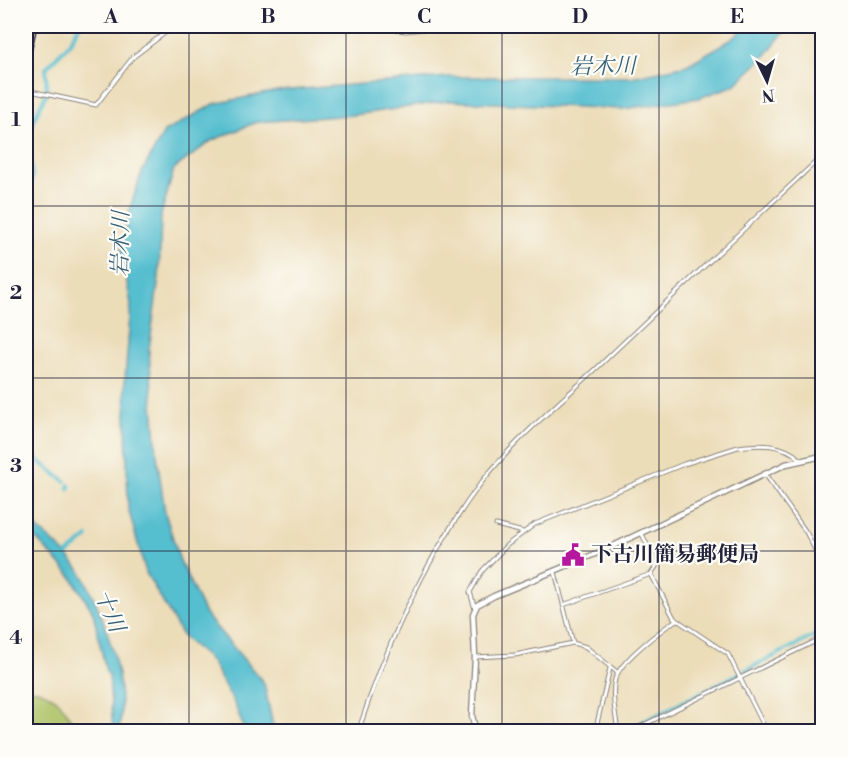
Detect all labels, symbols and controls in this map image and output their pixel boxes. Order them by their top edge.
text: A [103,5,119,30]
text: B [260,5,276,30]
text: C [417,5,431,30]
text: D [572,5,588,30]
text: E [730,5,744,30]
north arrow [737,51,797,111]
water label: 岩木川 [570,53,638,81]
text: N [761,84,775,105]
text: 1 [11,108,21,133]
water label: 岩木川 [107,209,135,277]
text: 2 [10,281,22,306]
text: 3 [10,454,22,479]
public building icon: 下古川簡易郵便局 [560,542,586,568]
place label: 下古川簡易郵便局 [591,542,759,568]
water label: 十川 [88,585,131,638]
text: 4 [9,626,23,651]

